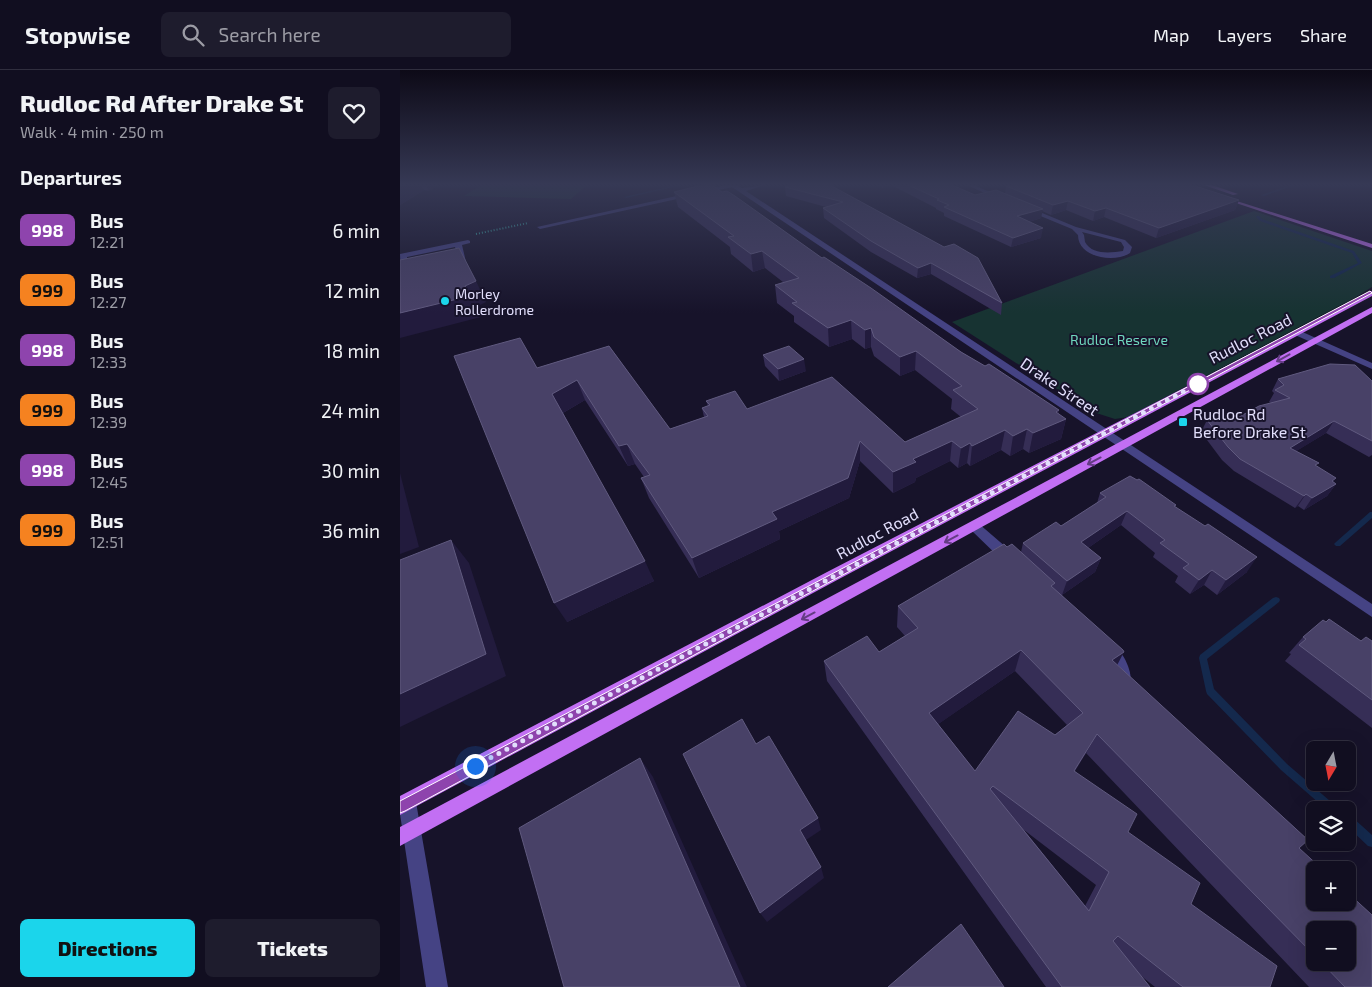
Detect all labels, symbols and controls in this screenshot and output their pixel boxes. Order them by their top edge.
search box [161,12,511,57]
text: Stopwise [25,20,131,49]
icon: search [179,21,207,49]
text: Search here [219,23,321,46]
text: Map [1153,24,1189,46]
text: Layers [1217,24,1272,46]
text: Share [1300,24,1347,46]
button: heart [328,87,380,139]
text: Rudloc Rd After Drake St [20,88,304,117]
text: Walk · 4 min · 250 m [20,122,164,141]
text: Departures [20,166,122,189]
text: Bus [90,209,124,232]
text: 998 [31,219,64,241]
text: 6 min [332,219,380,242]
text: 12:21 [90,232,125,251]
text: Bus [90,269,124,292]
text: 999 [32,279,63,301]
text: 12 min [325,279,380,302]
place label: Morley Rollerdrome [455,285,534,318]
text: 12:27 [90,292,126,311]
marker: Morley Rollerdrome [439,295,451,307]
street label: Rudloc Road [1205,309,1295,367]
text: Bus [90,329,124,352]
park label: Rudloc Reserve [1070,331,1168,348]
text: 998 [31,339,64,361]
text: 18 min [324,339,380,362]
text: 12:33 [90,352,127,371]
street label: Drake Street [1017,353,1103,419]
one-way arrow [1276,354,1291,364]
unlabelled marker [1187,373,1209,395]
text: Bus [90,389,124,412]
text: 999 [32,399,63,421]
text: 24 min [321,399,380,422]
place label: Rudloc Rd Before Drake St [1193,404,1306,441]
text: 12:39 [90,412,127,431]
marker: Rudloc Rd Before Drake St [1177,416,1189,428]
text: Bus [90,449,124,472]
one-way arrow [1087,457,1102,466]
text: 998 [31,459,64,481]
text: 30 min [321,459,380,482]
text: 12:45 [90,472,128,491]
street label: Rudloc Road [833,503,921,563]
text: Bus [90,509,124,532]
text: 999 [32,519,63,541]
text: 36 min [322,519,380,542]
text: 12:51 [90,532,124,551]
one-way arrow [945,534,959,544]
one-way arrow [801,611,816,621]
north arrow [1306,741,1356,791]
map controls [1306,741,1356,971]
your location [463,754,488,779]
button: layers [1306,801,1356,851]
button: + [1306,861,1356,911]
button: Directions [20,919,195,977]
button: Tickets [205,919,380,977]
button: − [1306,921,1356,971]

